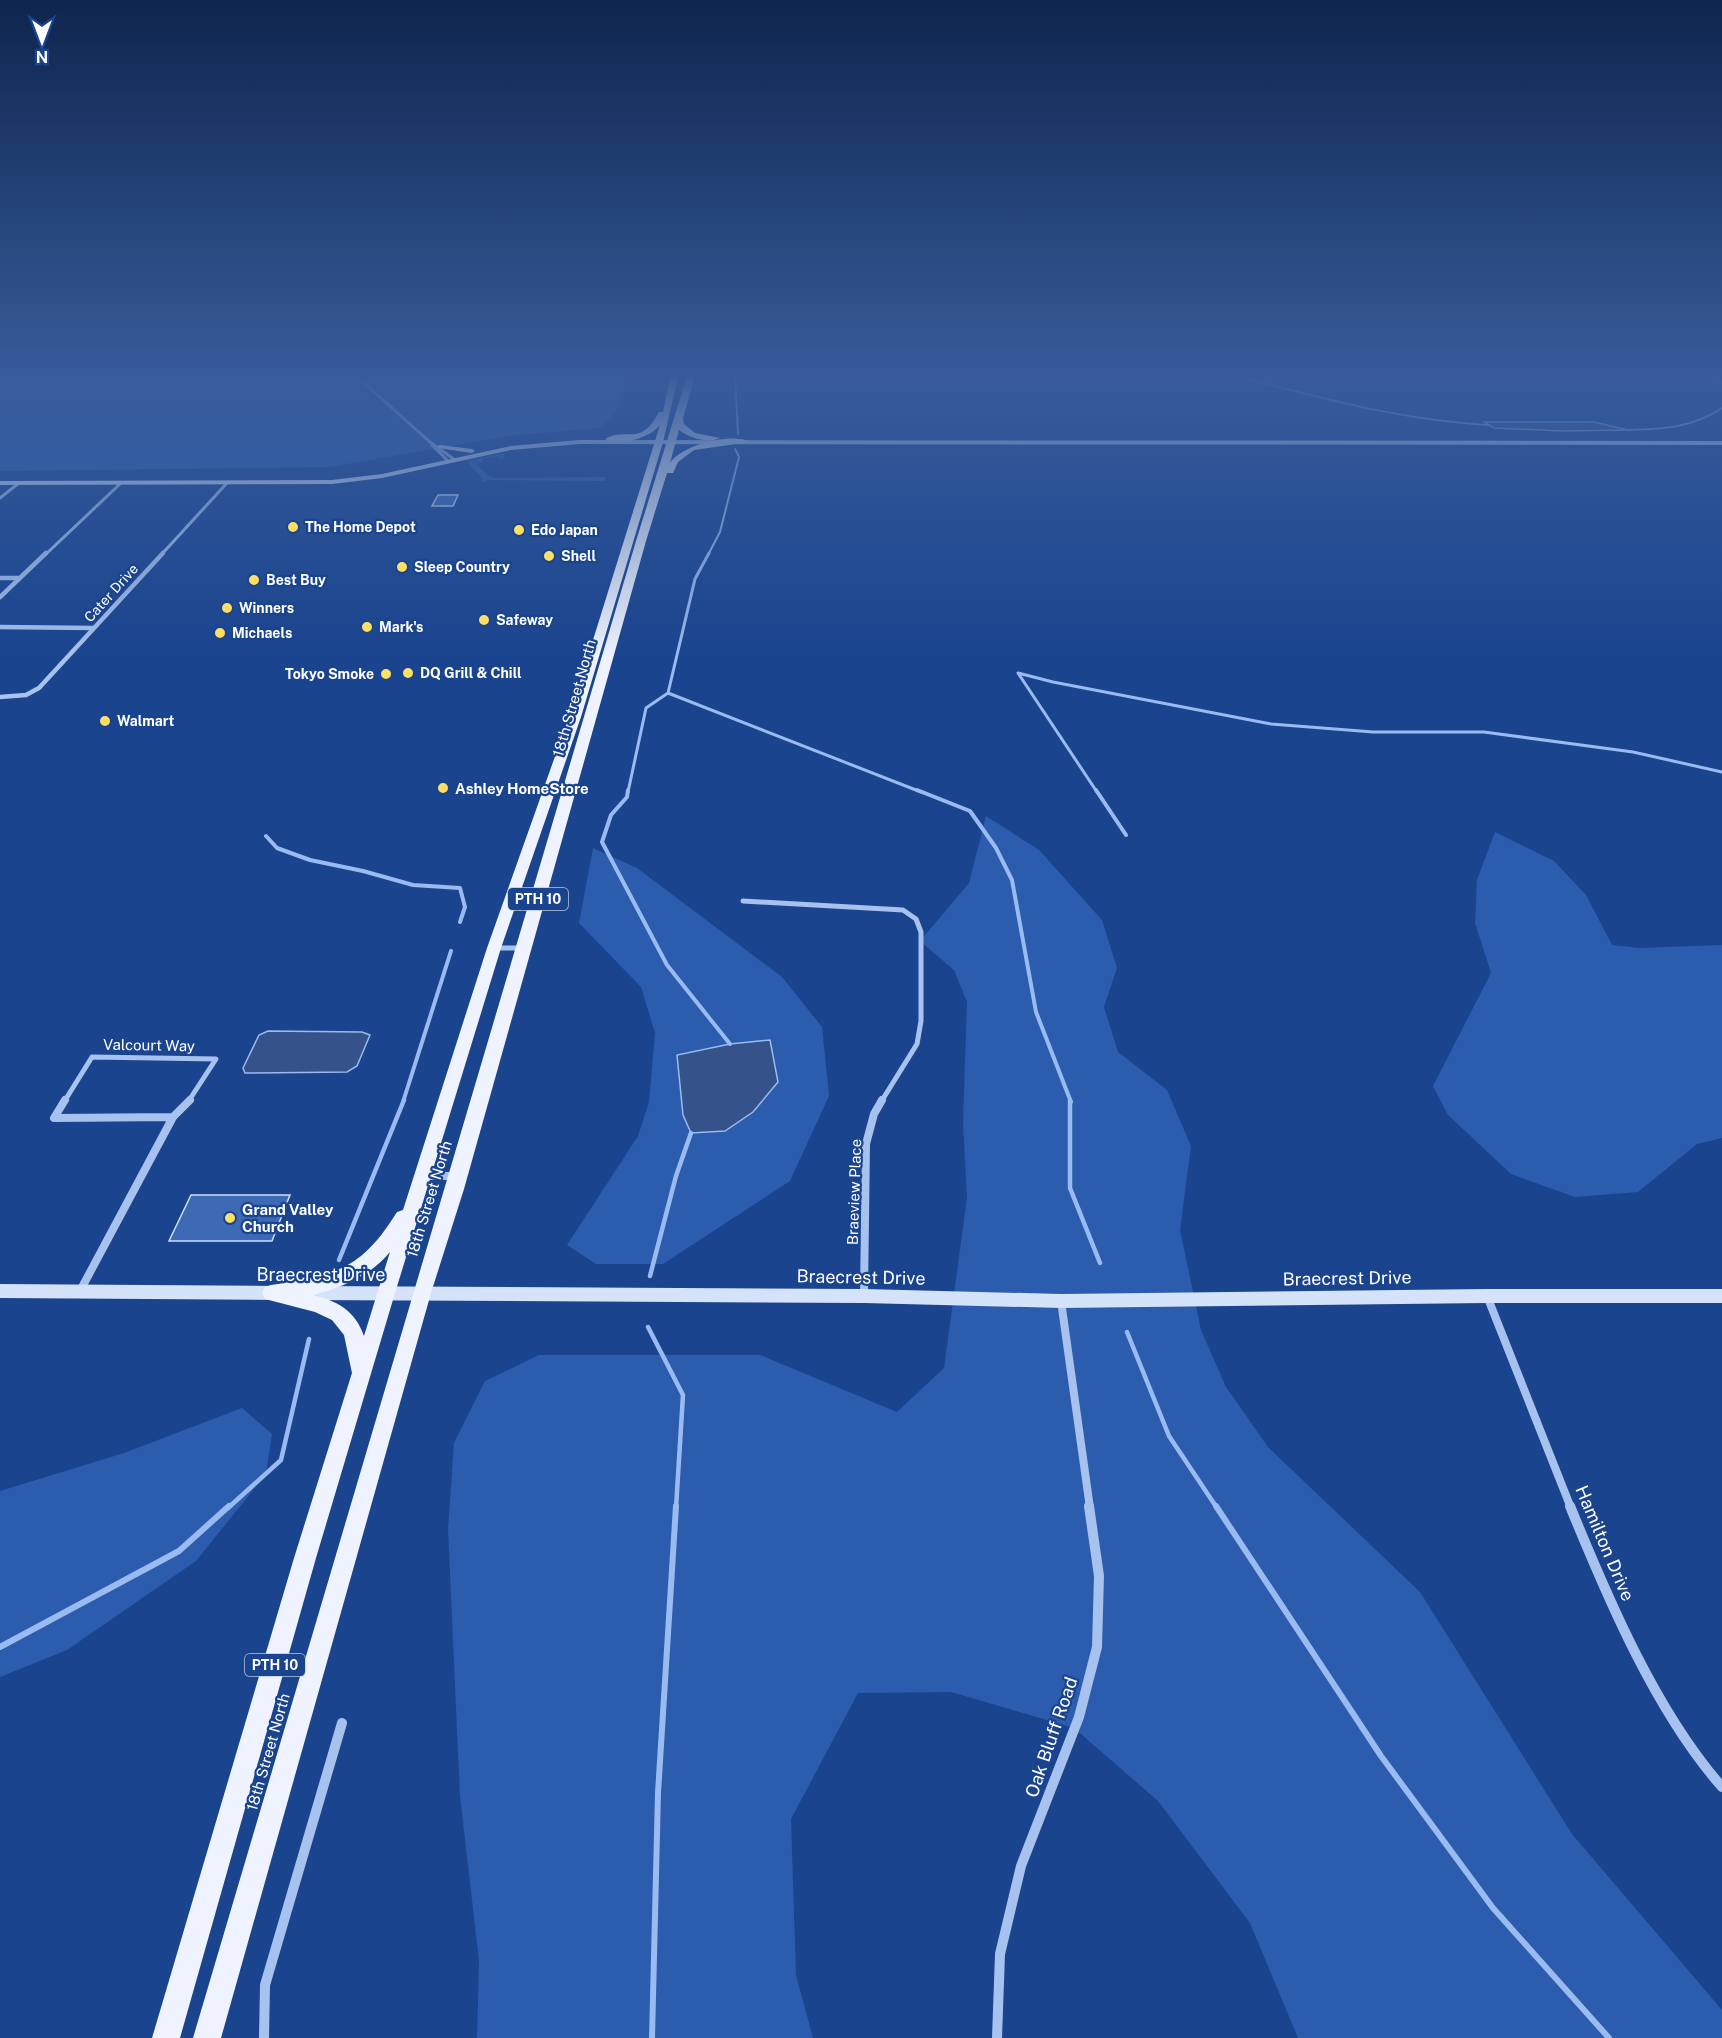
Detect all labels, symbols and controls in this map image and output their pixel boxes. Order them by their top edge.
north arrow [12,12,72,72]
text: N [36,47,48,66]
place label: The Home Depot [305,519,416,535]
marker: The Home Depot [286,520,300,534]
place label: Edo Japan [531,522,598,538]
marker: Edo Japan [512,523,526,537]
place label: Shell [561,548,596,564]
marker: Shell [542,549,556,563]
place label: Sleep Country [414,559,510,575]
marker: Sleep Country [395,560,409,574]
street label: Cater Drive [81,561,141,625]
place label: Best Buy [266,572,326,588]
marker: Best Buy [247,573,261,587]
place label: Winners [239,600,294,616]
marker: Winners [220,601,234,615]
place label: Safeway [496,612,553,628]
marker: Safeway [477,613,491,627]
place label: Mark's [379,619,423,635]
marker: Mark's [360,620,374,634]
place label: Michaels [232,625,292,641]
marker: Michaels [213,626,227,640]
street label: 18th Street North [549,637,599,759]
place label: DQ Grill & Chill [420,665,522,681]
place label: Tokyo Smoke [285,666,374,682]
marker: DQ Grill & Chill [401,666,415,680]
marker: Tokyo Smoke [379,667,393,681]
place label: Walmart [117,713,174,729]
marker: Walmart [98,714,112,728]
place label: Ashley HomeStore [455,780,589,797]
marker: Ashley HomeStore [436,781,450,795]
road number: PTH 10 [508,888,568,910]
street label: Valcourt Way [103,1036,195,1054]
street label: 18th Street North [403,1139,455,1259]
street label: Braeview Place [844,1139,864,1245]
place label: Grand Valley Church [242,1201,334,1235]
marker: Grand Valley Church [223,1211,237,1225]
street label: Braecrest Drive [257,1264,385,1285]
street label: Braecrest Drive [796,1265,926,1289]
street label: Braecrest Drive [1282,1266,1412,1290]
street label: Hamilton Drive [1571,1482,1639,1604]
road number: PTH 10 [245,1654,305,1676]
street label: Oak Bluff Road [1021,1674,1081,1800]
street label: 18th Street North [243,1691,293,1813]

